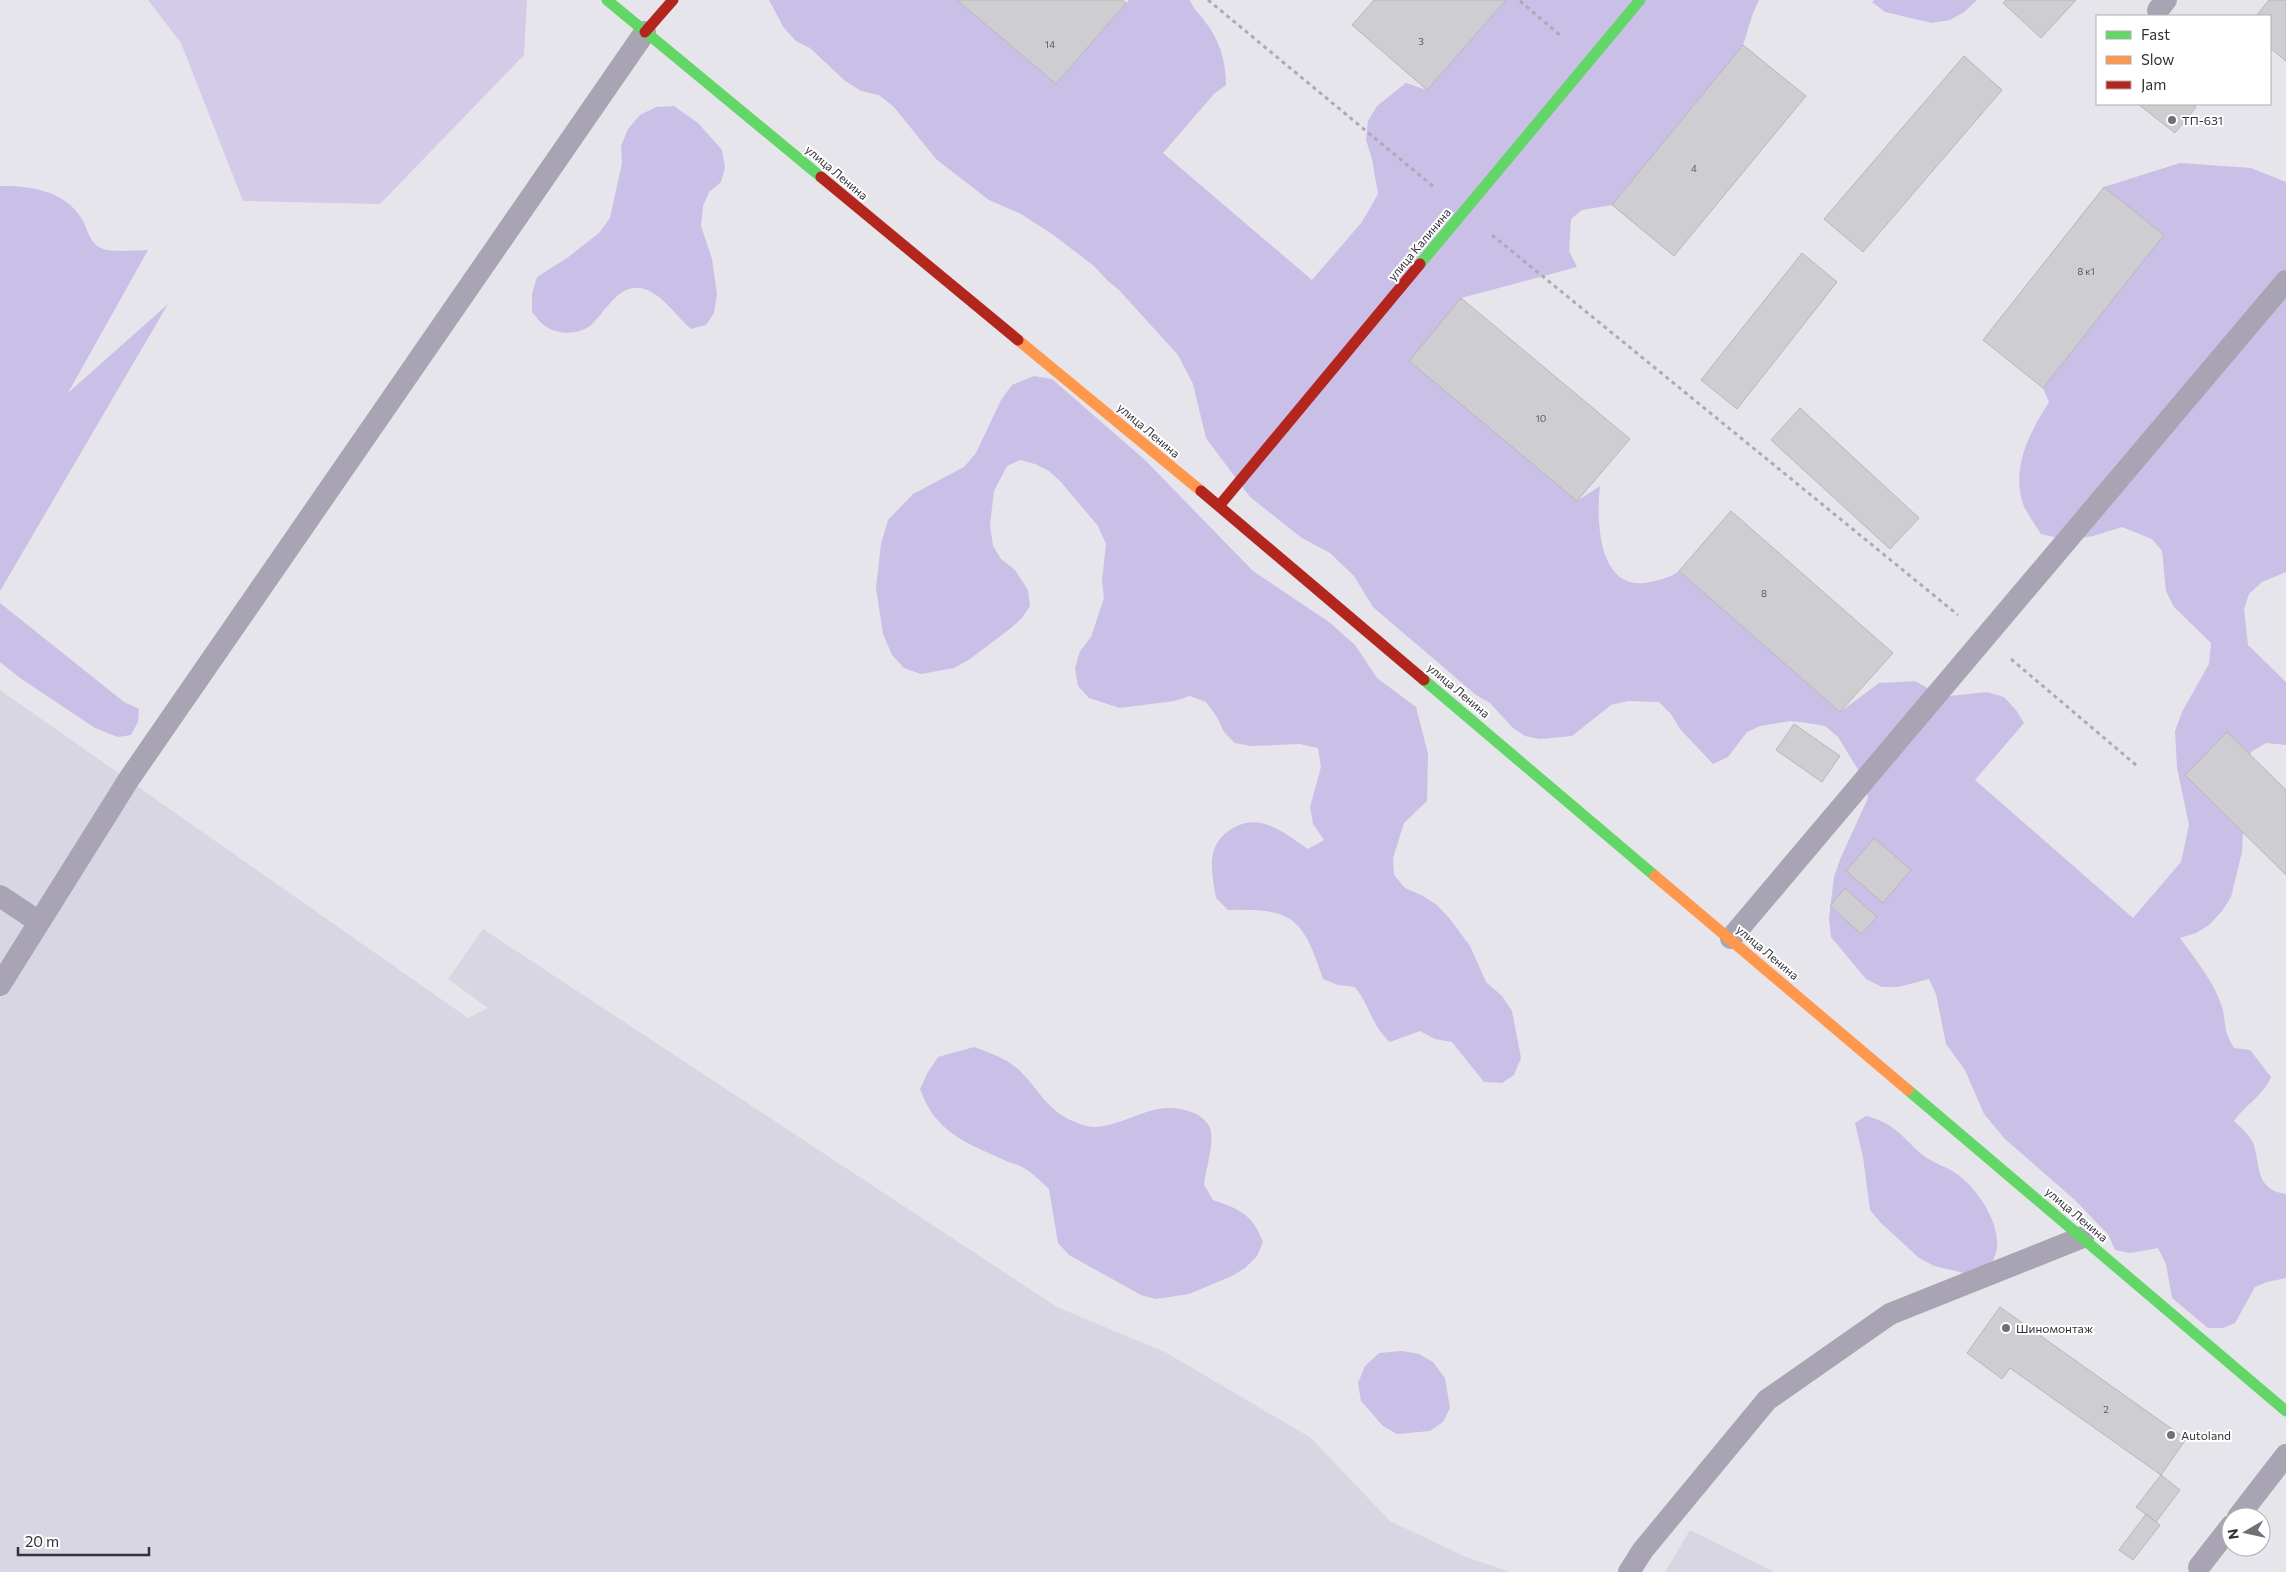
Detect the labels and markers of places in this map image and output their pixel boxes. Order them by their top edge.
place label: ТП-631 [2182,113,2223,127]
marker: ТП-631 [2166,114,2178,126]
place label: Шиномонтаж [2016,1321,2094,1335]
marker: Шиномонтаж [2000,1322,2012,1334]
place label: Autoland [2181,1428,2231,1442]
marker: Autoland [2165,1429,2177,1441]

